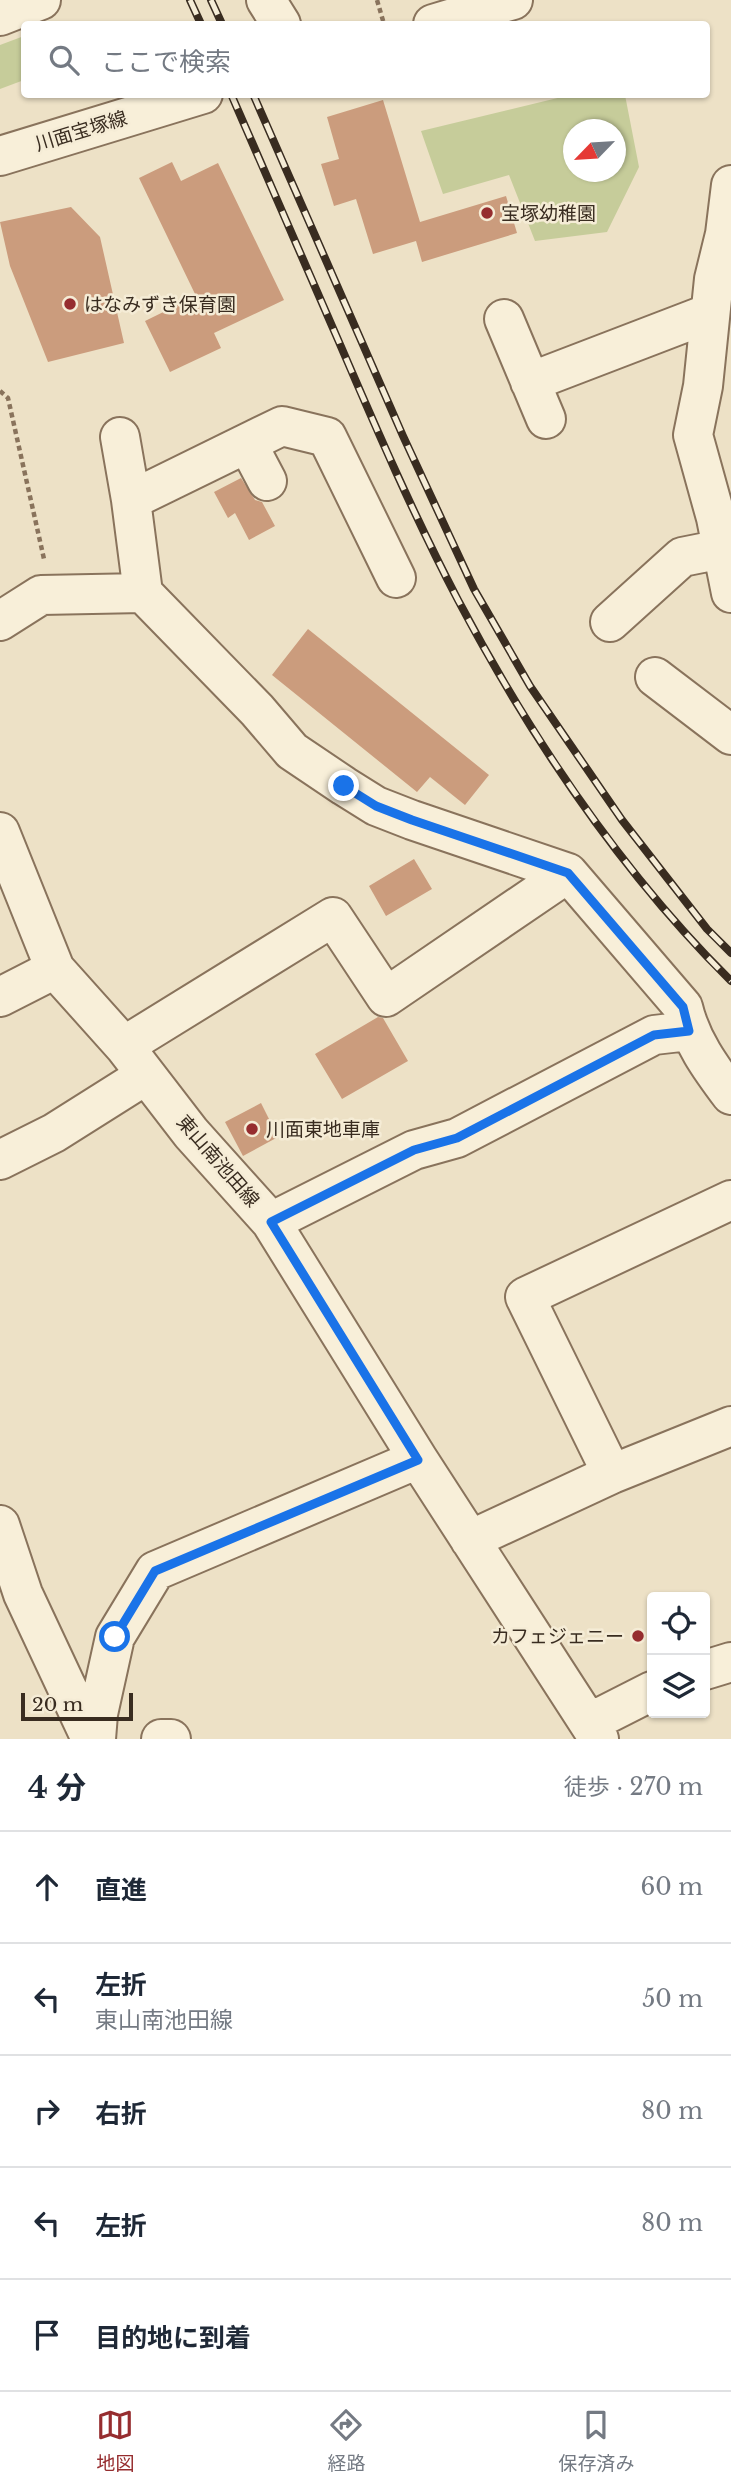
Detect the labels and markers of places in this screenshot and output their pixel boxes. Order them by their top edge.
place label: 宝塚幼稚園 [501,202,596,225]
marker: 宝塚幼稚園 [479,205,495,221]
place label: はなみずき保育園 [84,293,236,316]
marker: はなみずき保育園 [62,296,78,312]
place label: 川面東地車庫 [266,1118,380,1141]
marker: 川面東地車庫 [244,1121,260,1137]
place label: カフェジェニー [491,1625,624,1648]
marker: カフェジェニー [630,1628,646,1644]

